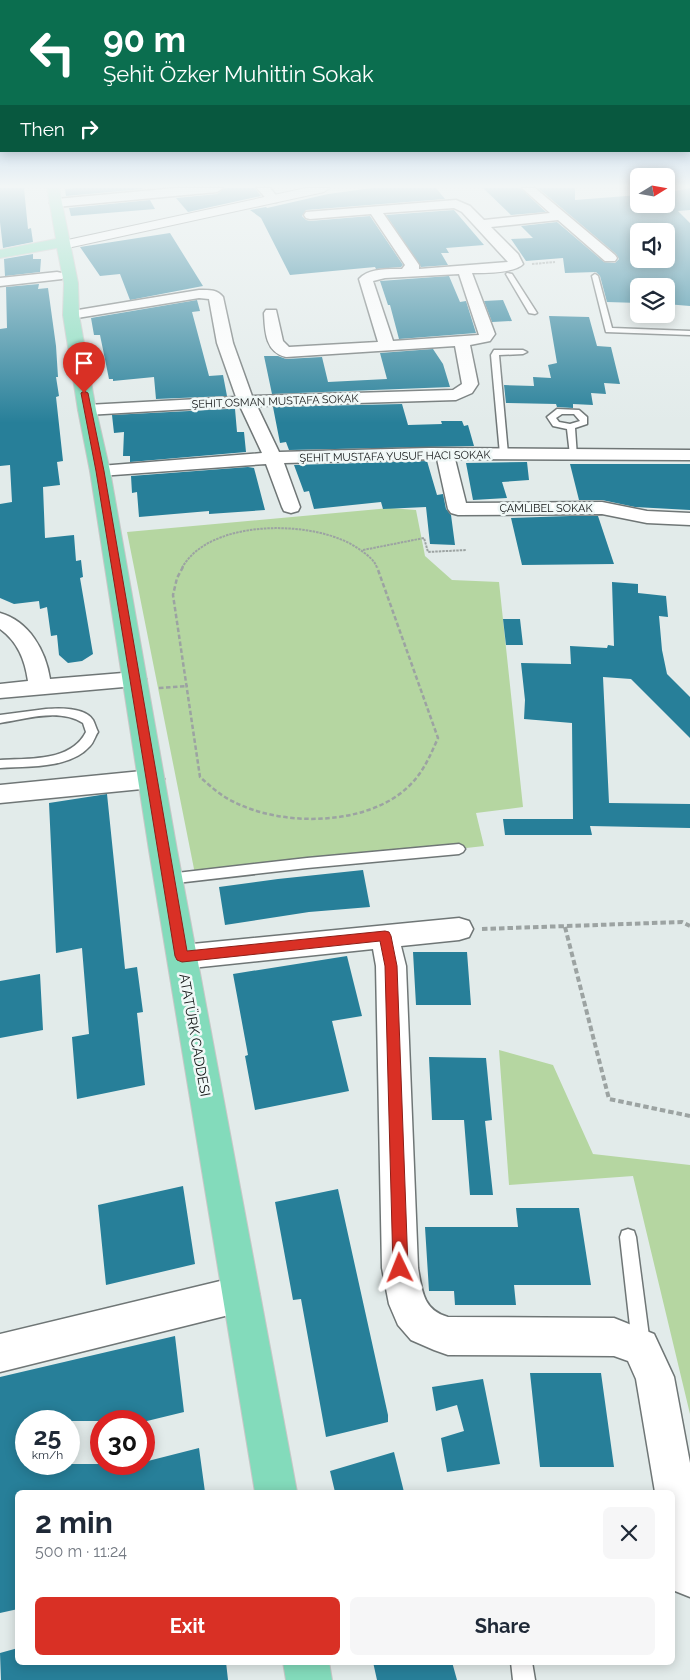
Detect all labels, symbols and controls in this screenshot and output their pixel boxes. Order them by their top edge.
text: 90 m [103,19,186,60]
icon: left [20,20,85,85]
text: Şehit Özker Muhittin Sokak [103,61,374,87]
icon: right [75,115,103,143]
text: Then [20,118,65,140]
north arrow [630,168,675,212]
map controls [630,168,675,323]
button: sound [630,223,675,268]
button: layers [630,278,675,323]
pin [63,342,105,393]
icon: arrive [70,349,98,377]
street label: ŞEHIT OSMAN MUSTAFA SOKAK [191,392,360,411]
street label: ŞEHIT MUSTAFA YUSUF HACI SOKAK [299,448,492,465]
street label: ÇAMLIBEL SOKAK [499,502,593,515]
street label: ATATÜRK CADDESI [176,972,216,1098]
position arrow [373,1241,425,1293]
speed limit sign: 30 [90,1410,155,1475]
text: 25 [34,1421,61,1451]
text: km/h [32,1448,63,1462]
text: 2 min [35,1505,113,1540]
button: close [603,1507,655,1559]
text: 500 m · 11:24 [35,1542,127,1561]
button: Exit [35,1597,340,1655]
button: Share [350,1597,655,1655]

